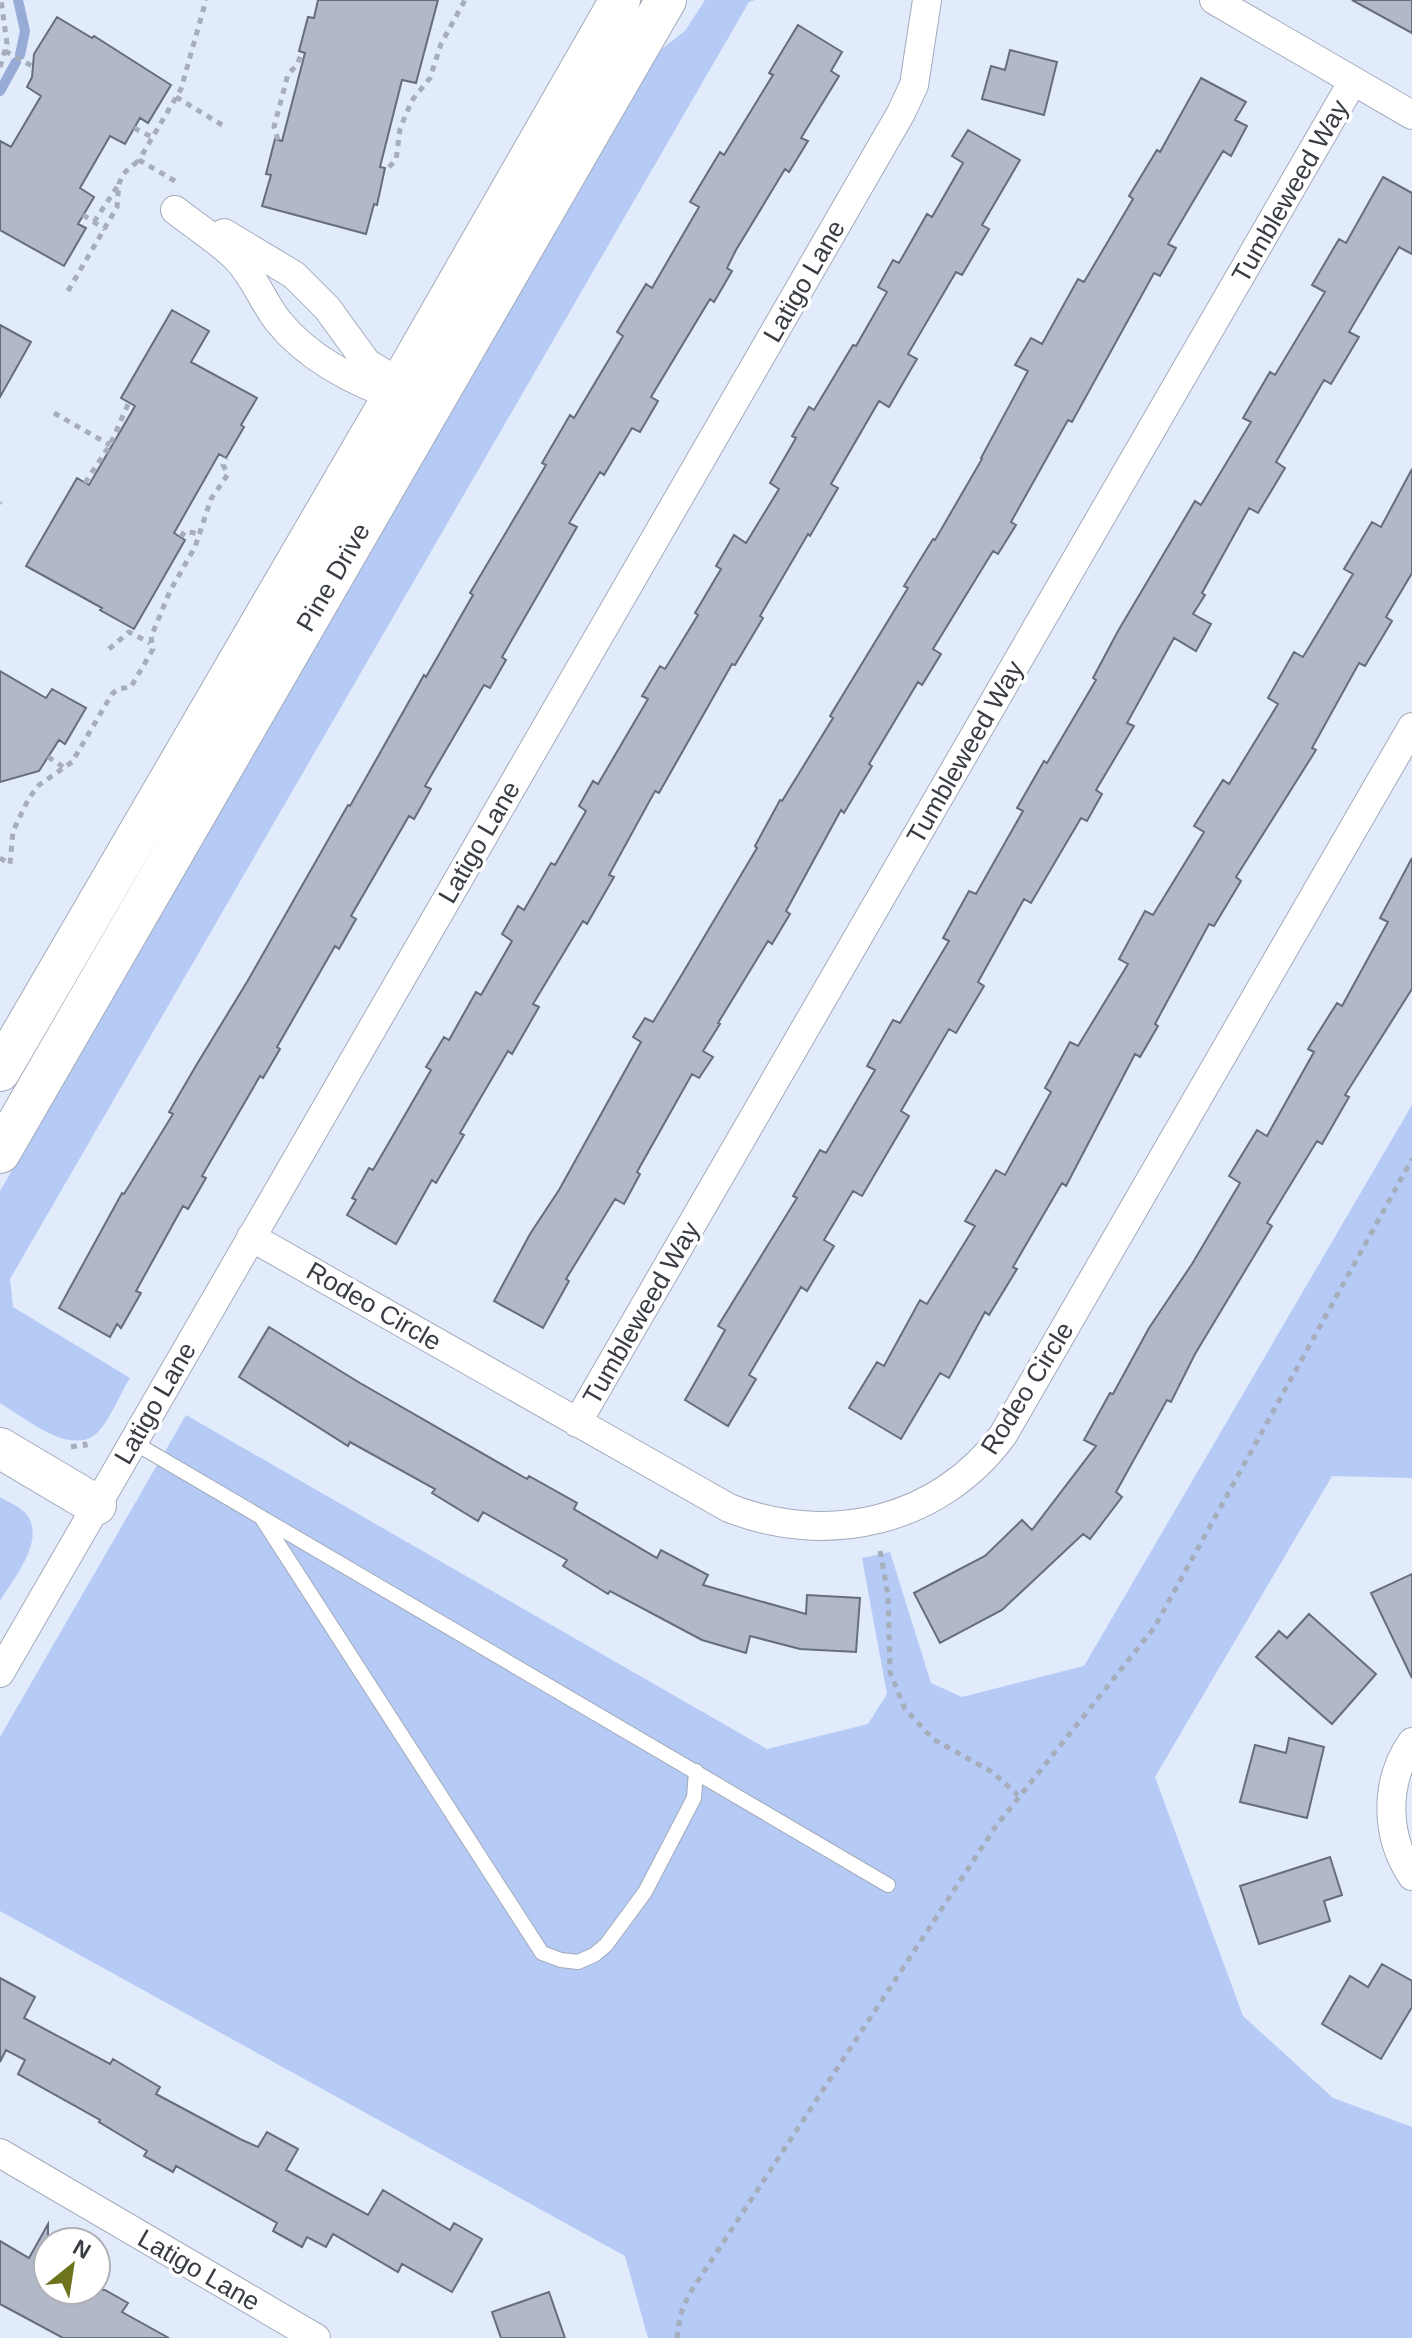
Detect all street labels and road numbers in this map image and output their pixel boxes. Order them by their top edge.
street label: Tumbleweed Way [1225,94,1355,288]
street label: Latigo Lane [757,215,851,347]
street label: Pine Drive [290,518,376,636]
street label: Tumbleweed Way [900,655,1030,849]
street label: Latigo Lane [432,776,526,908]
street label: Tumbleweed Way [576,1216,706,1410]
street label: Rodeo Circle [301,1255,447,1357]
street label: Rodeo Circle [974,1316,1080,1460]
street label: Latigo Lane [108,1337,202,1469]
street label: Latigo Lane [133,2223,265,2317]

